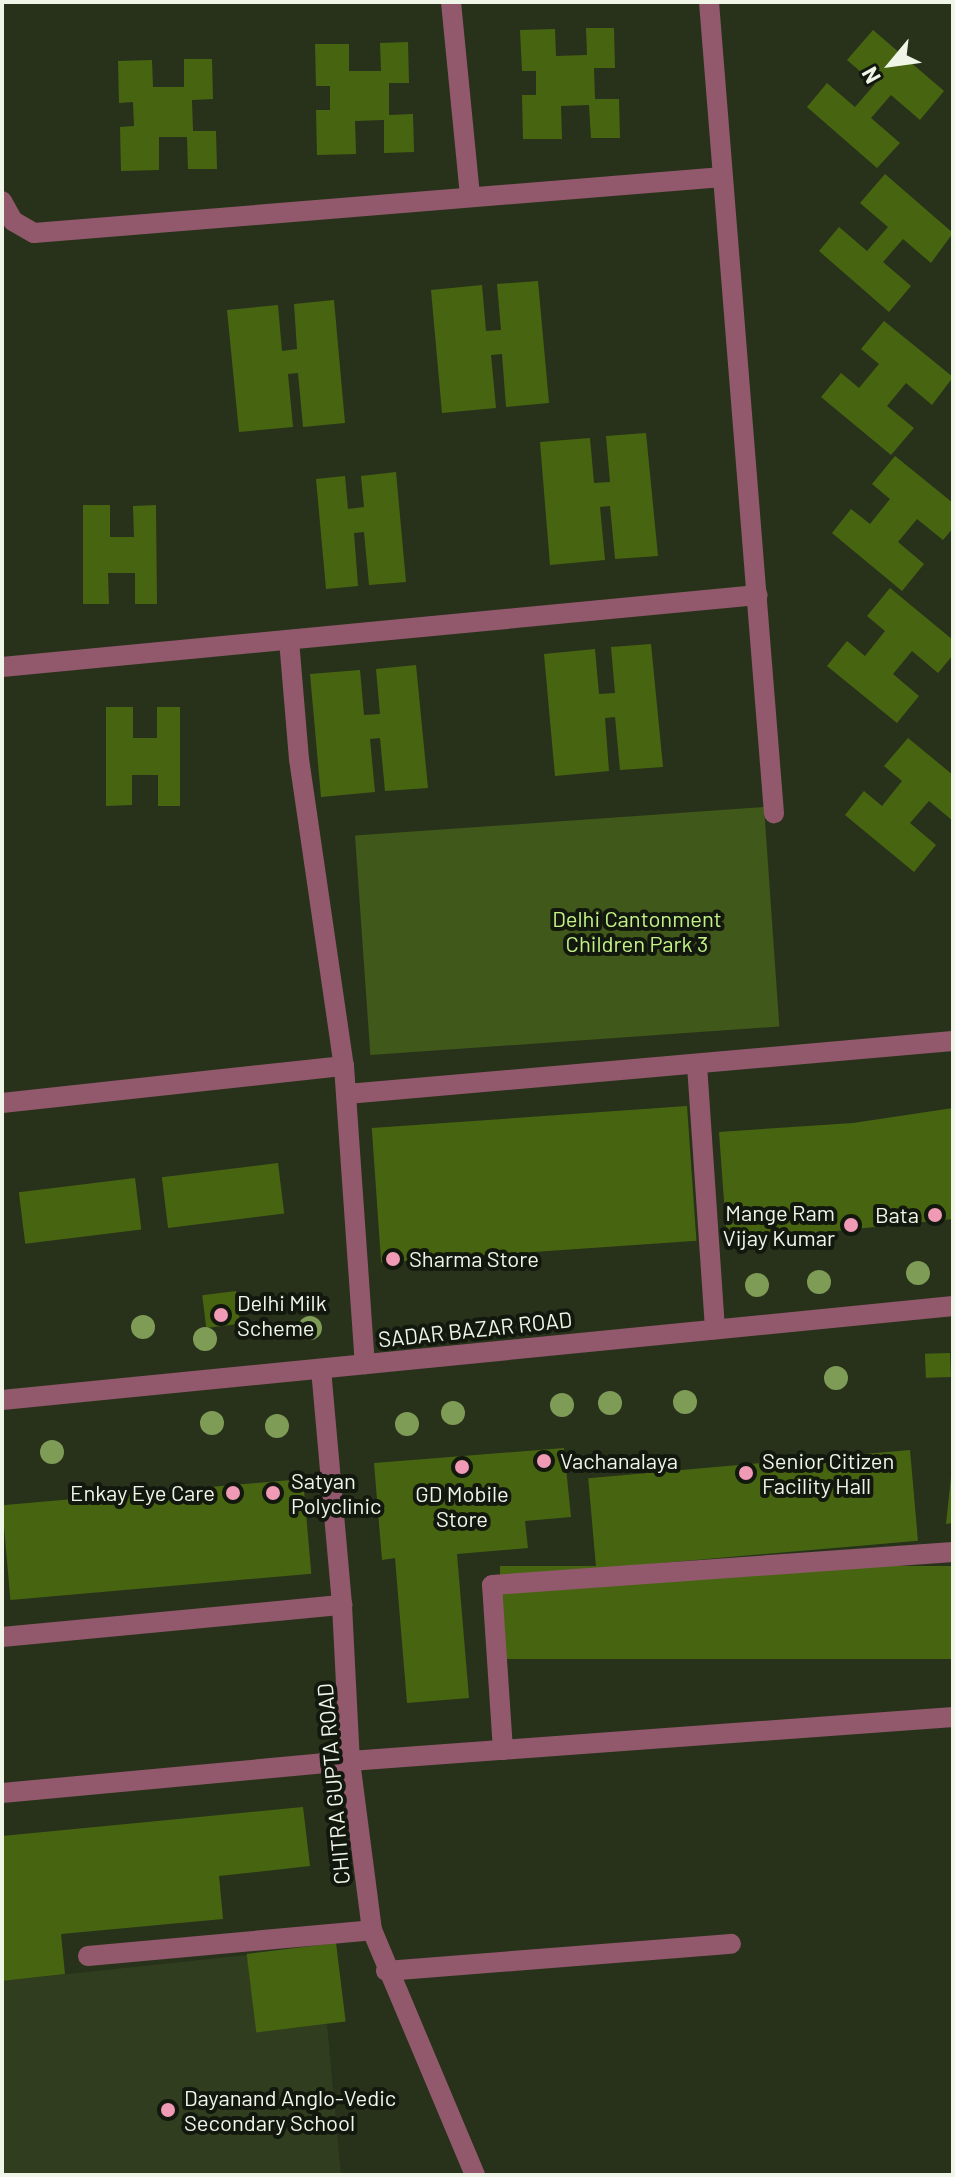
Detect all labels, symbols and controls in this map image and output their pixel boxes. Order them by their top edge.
north arrow [851,24,931,104]
text: N [855,63,885,88]
park label: Delhi Cantonment Children Park 3 [552,905,722,956]
place label: Mange Ram Vijay Kumar [723,1199,835,1250]
place label: Bata [875,1202,919,1228]
marker: Bata [926,1206,944,1224]
marker: Mange Ram Vijay Kumar [842,1216,860,1234]
place label: Sharma Store [409,1246,539,1272]
marker: Sharma Store [384,1250,402,1268]
place label: Delhi Milk Scheme [237,1289,327,1340]
marker: Delhi Milk Scheme [212,1306,230,1324]
street label: SADAR BAZAR ROAD [377,1306,573,1352]
place label: Senior Citizen Facility Hall [762,1447,894,1498]
place label: Vachanalaya [560,1448,678,1474]
marker: Vachanalaya [535,1452,553,1470]
marker: GD Mobile Store [453,1458,471,1476]
marker: Senior Citizen Facility Hall [737,1464,755,1482]
place label: Satyan Polyclinic [291,1467,381,1518]
place label: Enkay Eye Care [70,1480,215,1506]
place label: GD Mobile Store [415,1480,509,1532]
marker: Enkay Eye Care [222,1482,244,1504]
marker: Satyan Polyclinic [262,1482,284,1504]
street label: CHITRA GUPTA ROAD [311,1682,355,1886]
place label: Dayanand Anglo-Vedic Secondary School [184,2084,396,2136]
marker: Dayanand Anglo-Vedic Secondary School [159,2101,177,2119]

